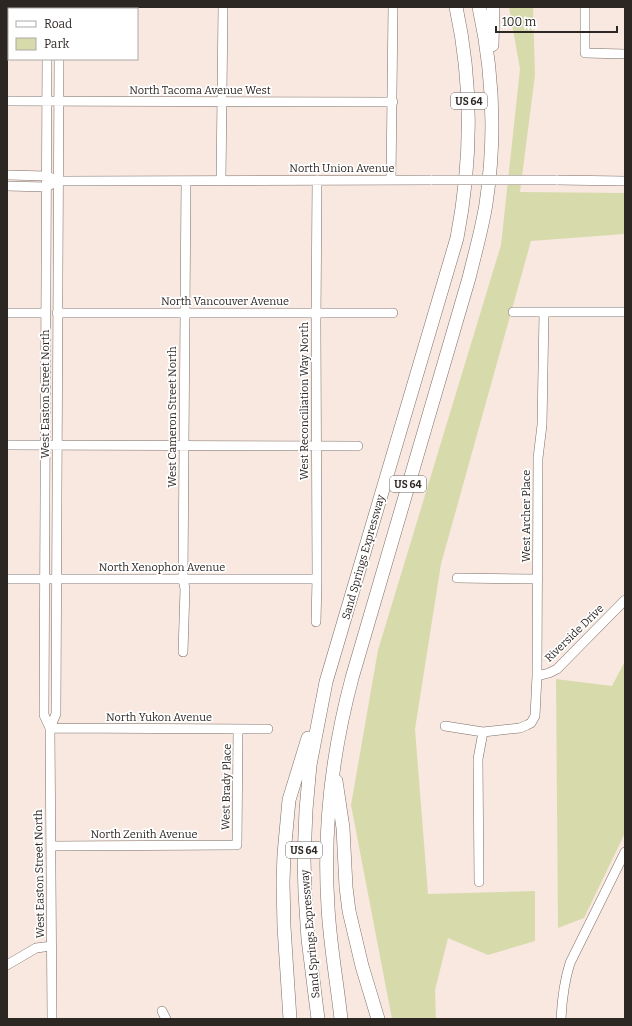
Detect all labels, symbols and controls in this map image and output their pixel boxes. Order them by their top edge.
legend [8,8,138,60]
scale bar [496,8,617,34]
text: 100 m [502,15,537,29]
text: Road [44,17,72,31]
text: Park [44,37,70,51]
street label: North Tacoma Avenue West [129,84,271,97]
road number: US 64 [451,93,487,109]
street label: North Union Avenue [289,162,395,175]
street label: North Vancouver Avenue [161,295,289,308]
street label: West Reconciliation Way North [298,322,311,480]
street label: West Easton Street North [39,329,52,458]
street label: West Cameron Street North [166,346,179,488]
street label: West Archer Place [520,470,533,562]
road number: US 64 [390,476,426,492]
street label: Sand Springs Expressway [339,493,388,621]
street label: North Xenophon Avenue [99,561,225,574]
street label: Riverside Drive [542,602,607,665]
street label: North Yukon Avenue [106,711,212,724]
street label: West Brady Place [219,744,234,830]
street label: West Easton Street North [32,809,47,939]
street label: North Zenith Avenue [90,828,198,841]
road number: US 64 [286,842,322,858]
street label: Sand Springs Expressway [298,869,323,999]

